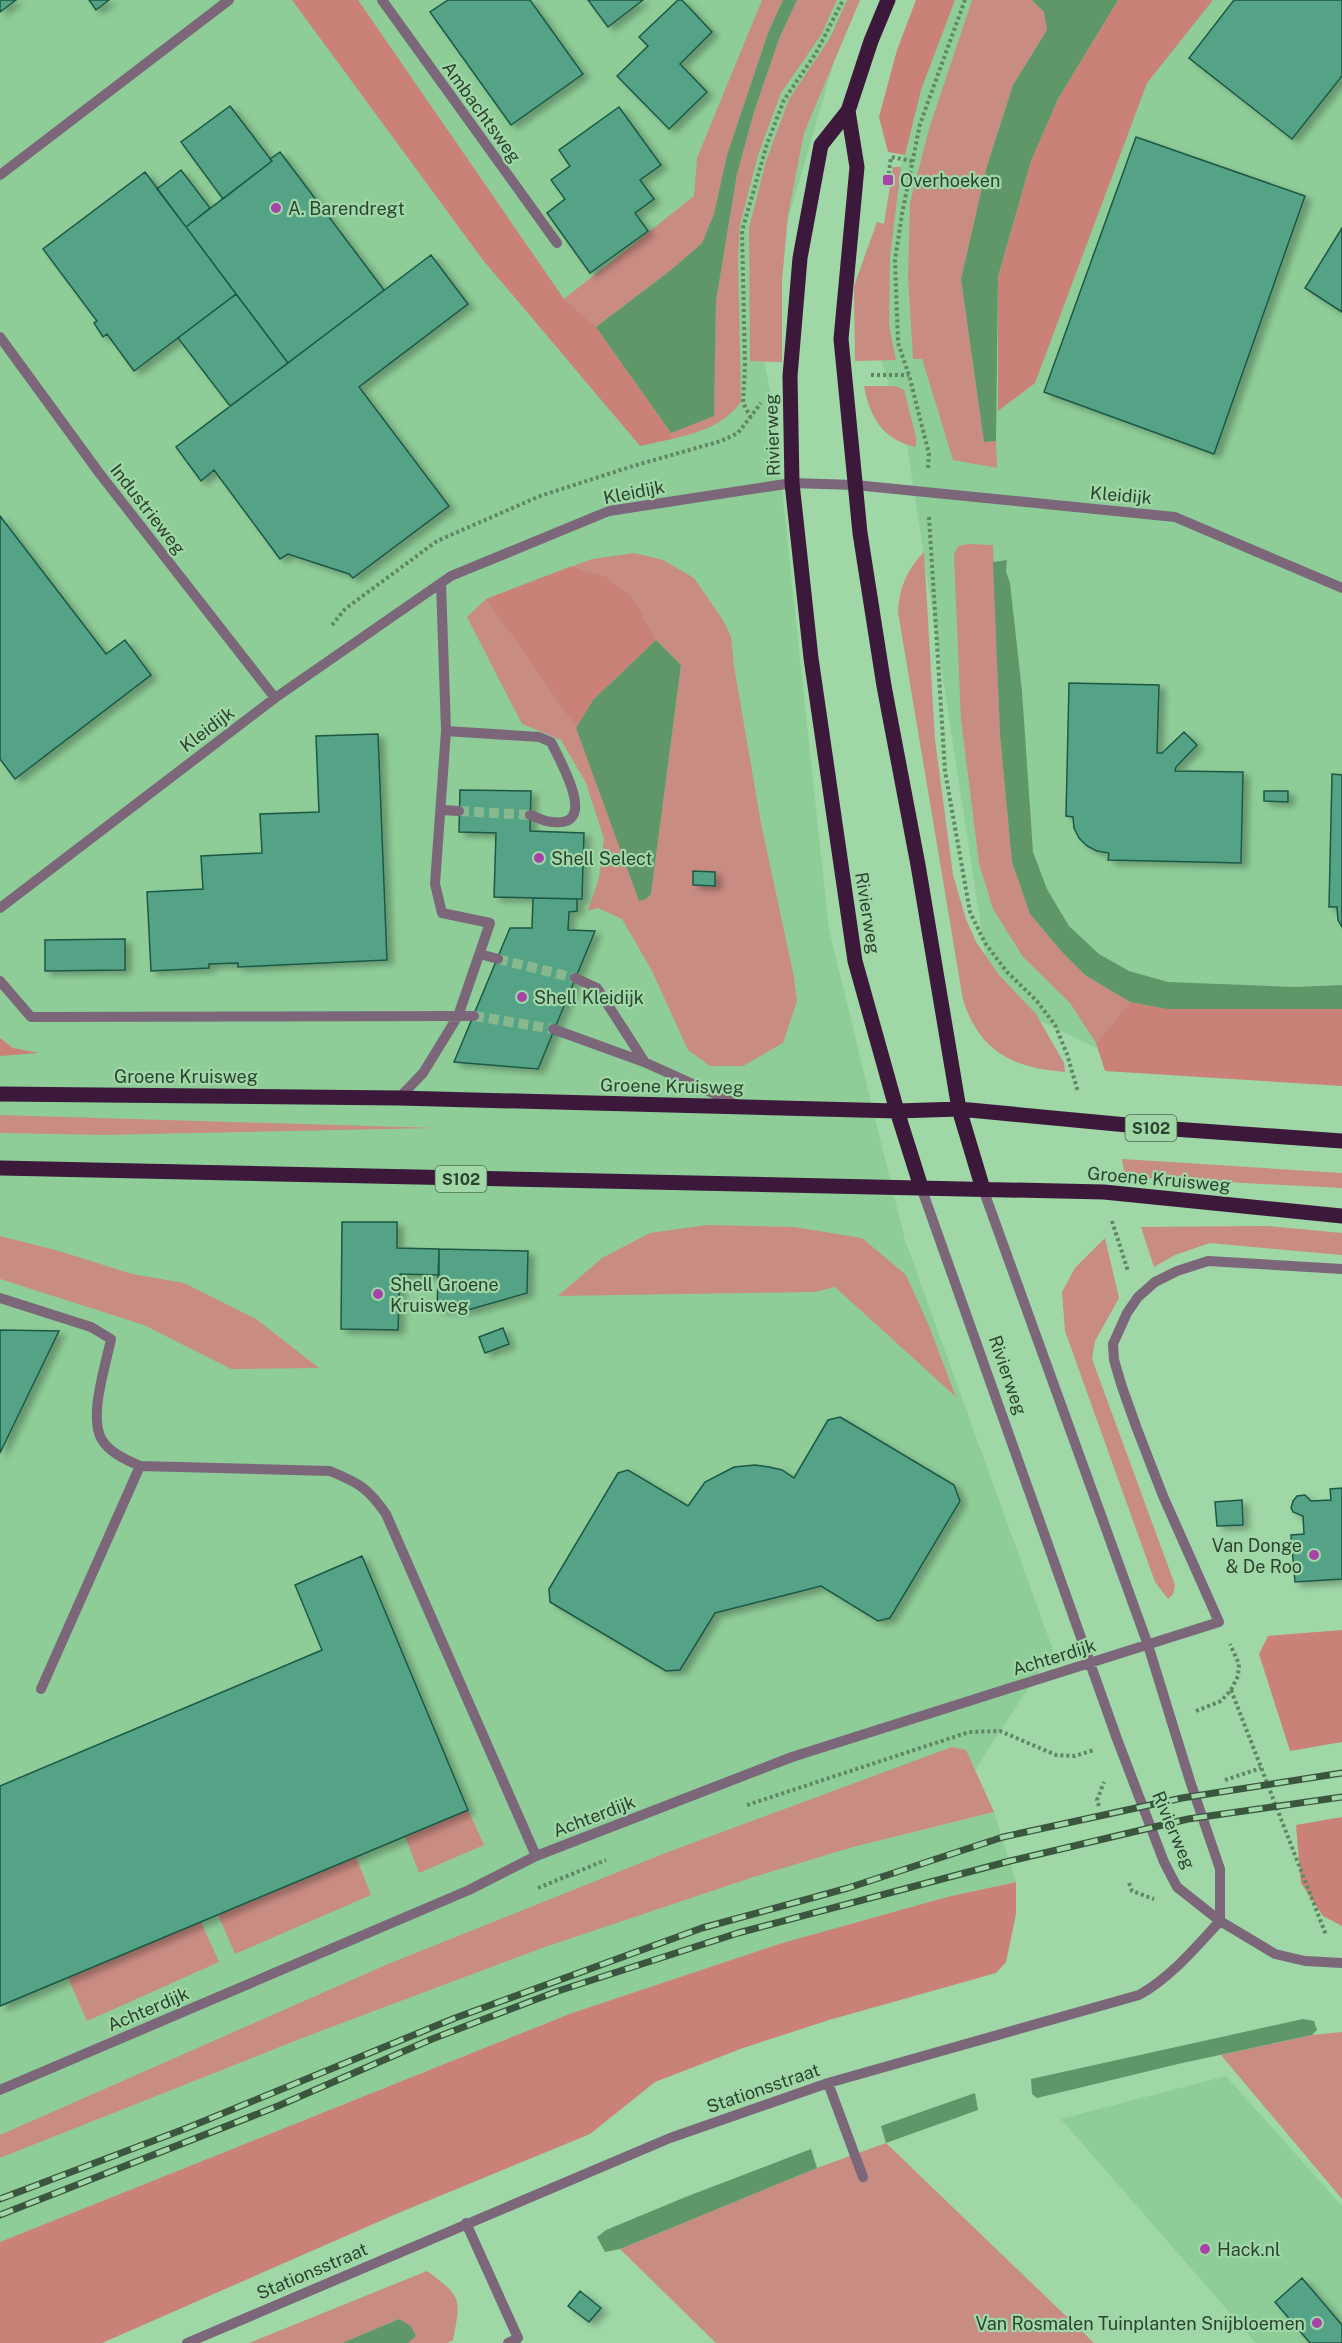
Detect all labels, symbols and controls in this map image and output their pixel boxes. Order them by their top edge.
street label: Ambachtsweg [438,57,526,167]
place label: Overhoeken [900,170,1000,191]
marker: Overhoeken [881,173,895,187]
place label: A. Barendregt [288,198,405,219]
marker: A. Barendregt [269,201,283,215]
street label: Rivierweg [760,393,784,477]
street label: Industrieweg [106,459,190,559]
street label: Kleidijk [601,476,667,508]
street label: Kleidijk [1089,482,1153,508]
street label: Kleidijk [176,702,238,756]
place label: Shell Select [551,848,652,869]
marker: Shell Select [532,851,546,865]
street label: Rivierweg [851,870,885,956]
place label: Shell Kleidijk [534,987,644,1008]
marker: Shell Kleidijk [515,990,529,1004]
street label: Groene Kruisweg [114,1066,258,1087]
street label: Groene Kruisweg [600,1074,744,1098]
road number: S102 [1126,1115,1176,1141]
street label: Groene Kruisweg [1086,1162,1232,1196]
road number: S102 [436,1166,486,1192]
place label: Shell Groene Kruisweg [390,1274,499,1316]
marker: Shell Groene Kruisweg [371,1287,385,1301]
street label: Rivierweg [985,1332,1031,1418]
place label: Van Donge & De Roo [1212,1535,1302,1577]
marker: Van Donge & De Roo [1307,1548,1321,1562]
street label: Achterdijk [1010,1634,1098,1680]
street label: Rivierweg [1148,1788,1200,1872]
street label: Achterdijk [550,1791,638,1841]
street label: Achterdijk [104,1982,192,2036]
street label: Stationsstraat [704,2059,822,2117]
street label: Stationsstraat [253,2238,371,2304]
place label: Hack.nl [1217,2239,1280,2260]
marker: Hack.nl [1198,2242,1212,2256]
place label: Van Rosmalen Tuinplanten Snijbloemen [975,2313,1305,2334]
marker: Van Rosmalen Tuinplanten Snijbloemen [1310,2316,1324,2330]

